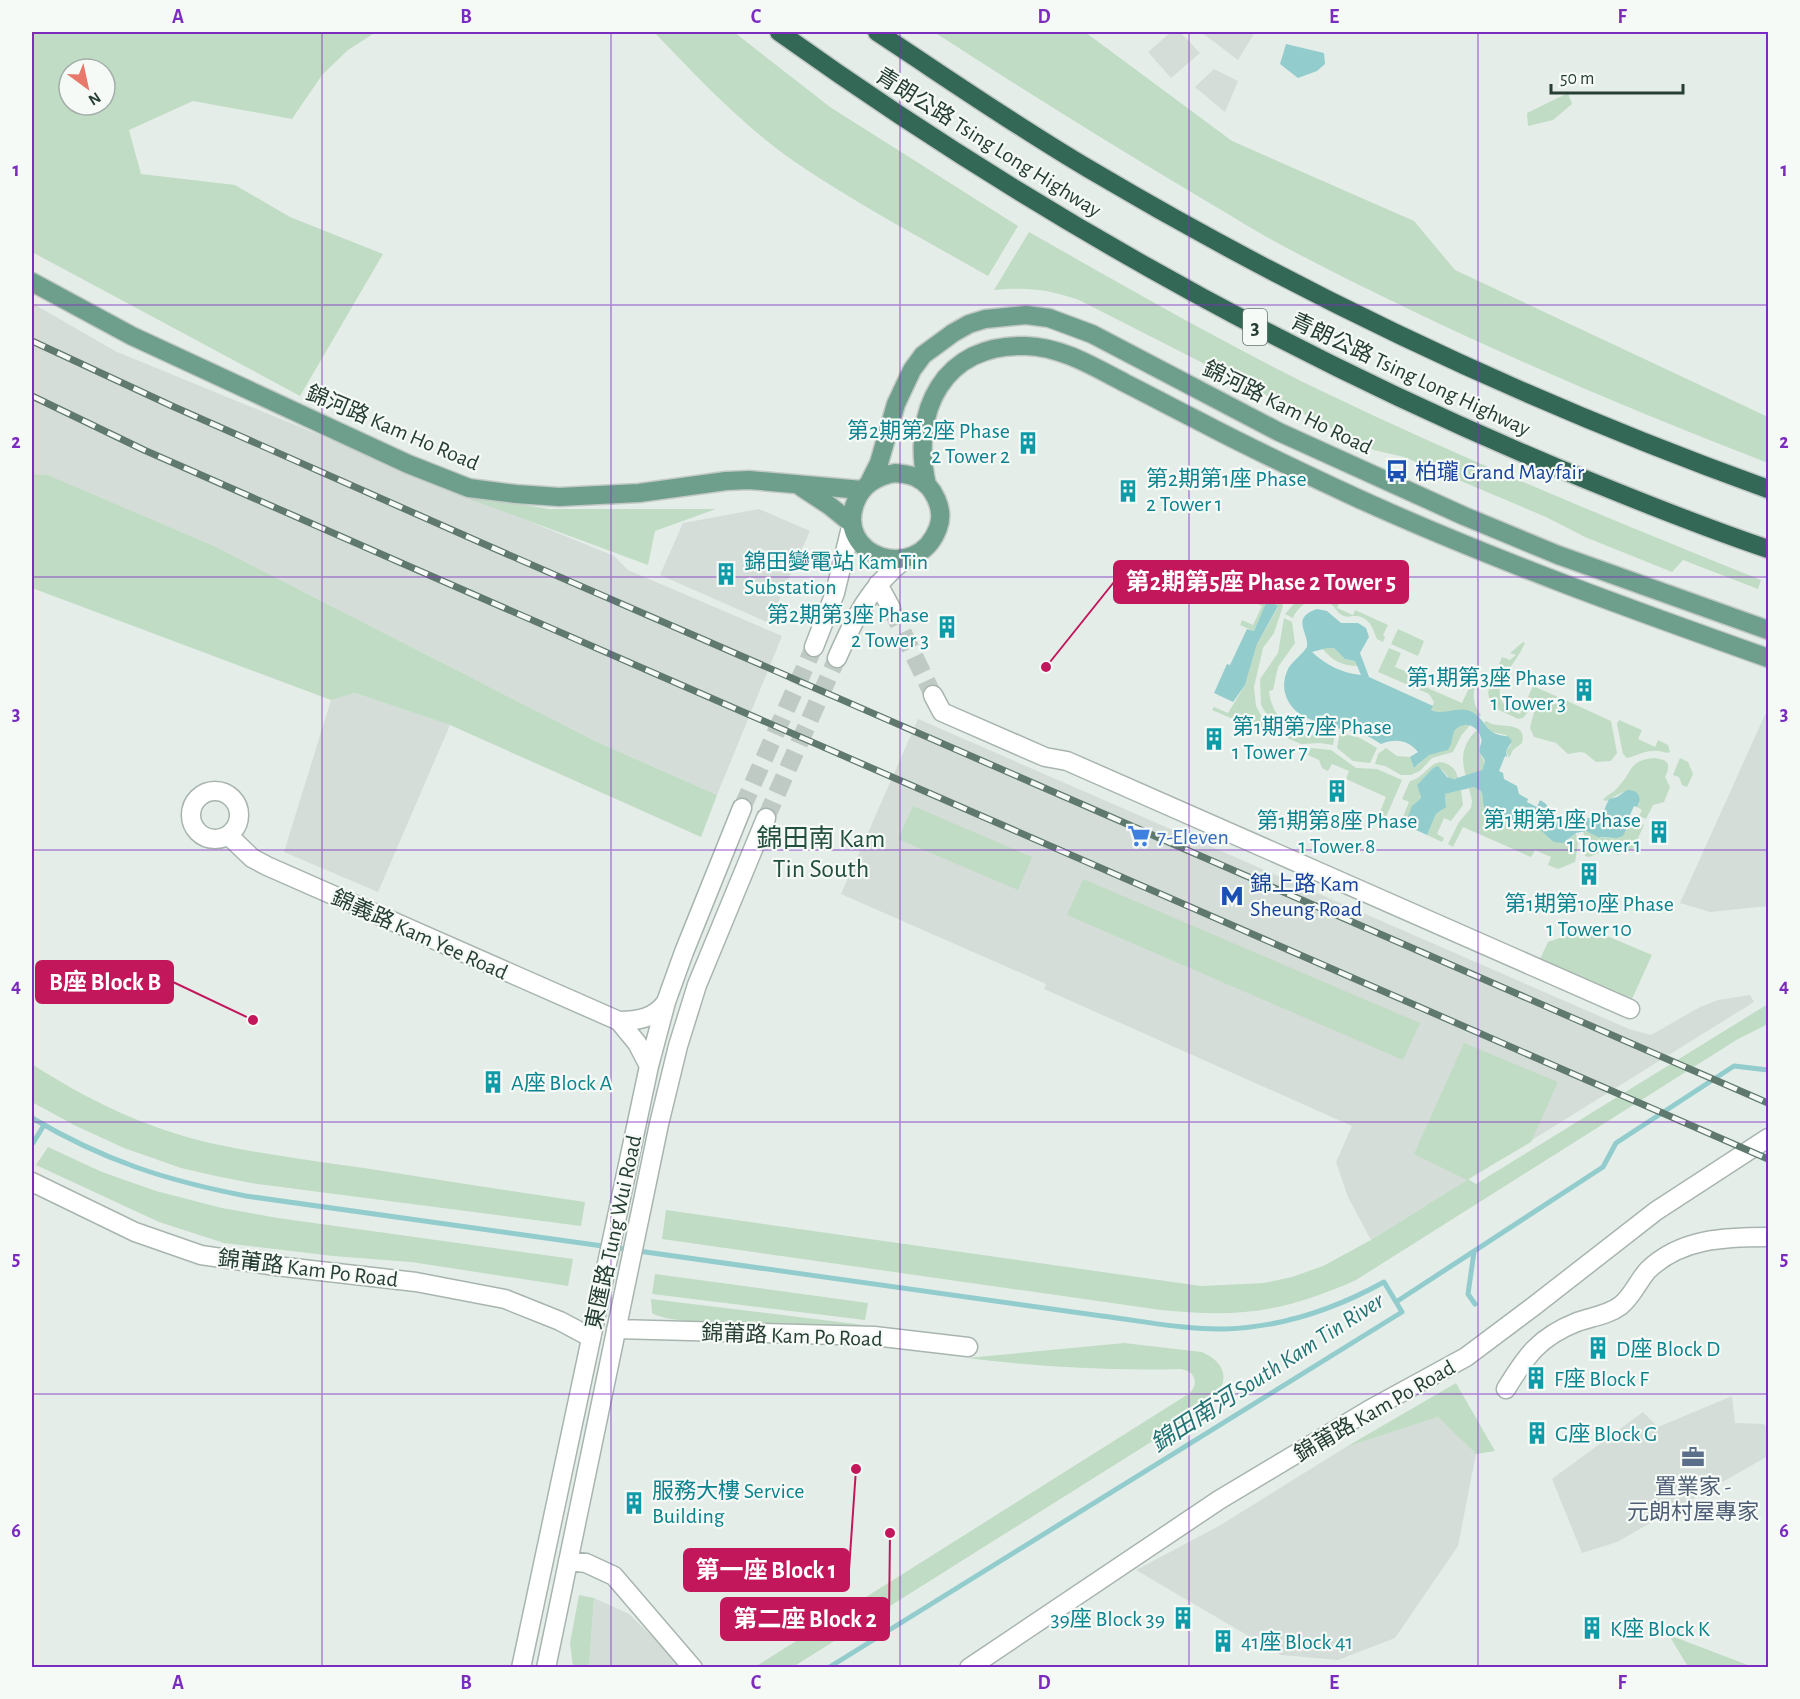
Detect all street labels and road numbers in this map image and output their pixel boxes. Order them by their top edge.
street label: 青朗公路 Tsing Long Highway [872,63,1106,222]
road number: 3 [1243,309,1267,345]
street label: 青朗公路 Tsing Long Highway [1288,309,1535,440]
street label: 錦河路 Kam Ho Road [1199,356,1376,458]
street label: 錦河路 Kam Ho Road [303,381,483,474]
street label: 錦義路 Kam Yee Road [328,885,511,984]
street label: 東匯路 Tung Wui Road [582,1133,645,1331]
street label: 錦莆路 Kam Po Road [217,1246,399,1291]
street label: 錦莆路 Kam Po Road [701,1321,883,1350]
street label: 錦莆路 Kam Po Road [1290,1355,1459,1466]

